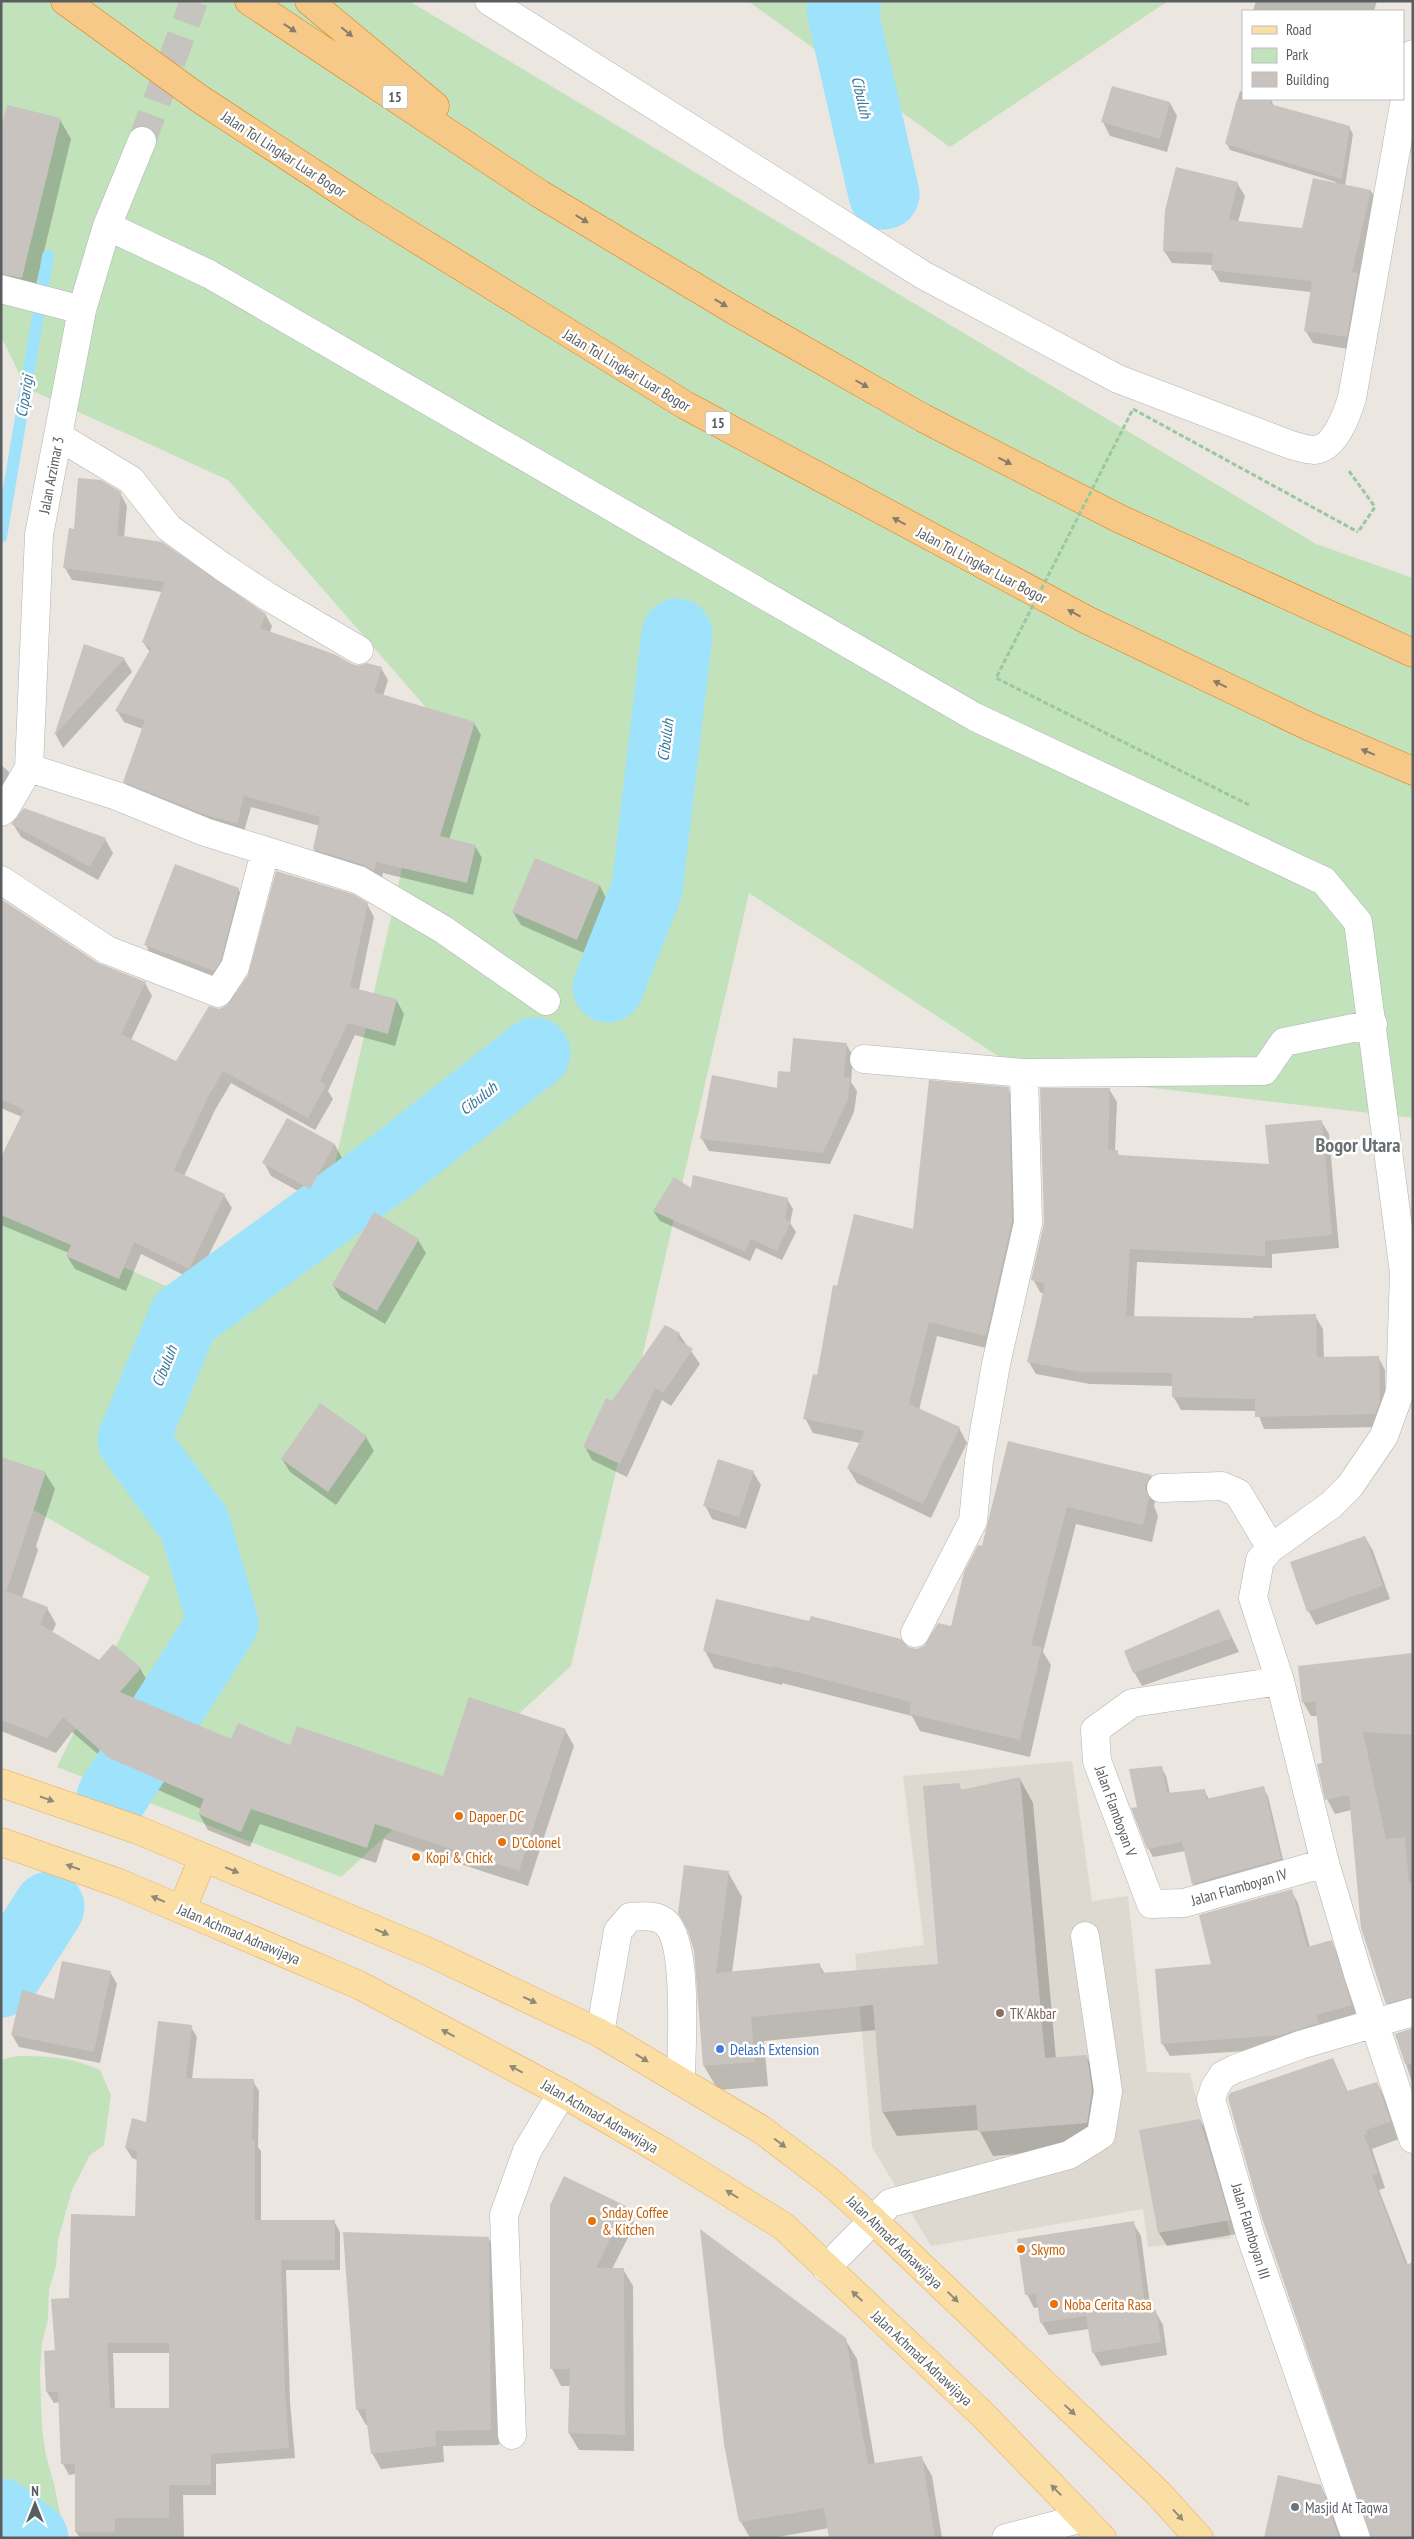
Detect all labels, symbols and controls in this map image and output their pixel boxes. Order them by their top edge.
legend [1242,10,1404,100]
text: Road [1286,20,1312,39]
one-way arrow [283,23,297,33]
one-way arrow [340,27,353,38]
text: Park [1286,45,1308,64]
text: Building [1286,70,1329,89]
water label: Cibuluh [847,74,877,121]
road number: 15 [382,85,408,108]
street label: Jalan Tol Lingkar Luar Bogor [217,106,351,202]
one-way arrow [576,214,589,223]
one-way arrow [715,298,728,307]
street label: Jalan Tol Lingkar Luar Bogor [559,324,695,416]
water label: Ciparigi [11,371,38,419]
one-way arrow [856,379,869,388]
road number: 15 [706,412,730,434]
street label: Jalan Arzimar 3 [34,435,68,516]
one-way arrow [998,457,1012,465]
one-way arrow [892,517,907,525]
street label: Jalan Tol Lingkar Luar Bogor [913,522,1051,608]
one-way arrow [1067,609,1081,617]
one-way arrow [1213,680,1227,688]
water label: Cibuluh [652,717,678,762]
one-way arrow [1361,747,1375,755]
water label: Cibuluh [455,1076,502,1119]
district label: Bogor Utara [1316,1132,1400,1158]
water label: Cibuluh [147,1342,182,1389]
street label: Jalan Flamboyan V [1090,1762,1141,1859]
one-way arrow [40,1796,55,1803]
place label: Dapoer DC [469,1807,524,1826]
marker: Dapoer DC [453,1810,465,1822]
place label: D'Colonel [512,1833,561,1852]
marker: D'Colonel [496,1836,508,1848]
place label: Kopi & Chick [426,1848,493,1867]
marker: Kopi & Chick [410,1851,422,1863]
one-way arrow [66,1863,81,1870]
street label: Jalan Flamboyan IV [1188,1864,1289,1910]
one-way arrow [225,1866,240,1874]
one-way arrow [150,1895,165,1903]
street label: Jalan Achmad Adnawijaya [174,1899,303,1968]
one-way arrow [375,1929,389,1937]
one-way arrow [522,1995,537,2004]
place label: TK Akbar [1010,2004,1057,2023]
marker: TK Akbar [994,2007,1006,2019]
one-way arrow [441,2028,455,2037]
place label: Delash Extension [730,2040,819,2059]
marker: Delash Extension [714,2043,726,2055]
one-way arrow [635,2053,648,2062]
one-way arrow [508,2065,523,2073]
street label: Jalan Achmad Adnawijaya [537,2074,662,2157]
one-way arrow [773,2137,786,2148]
street label: Jalan Flamboyan III [1227,2180,1275,2281]
one-way arrow [725,2190,738,2199]
street label: Jalan Ahmad Adnawijaya [842,2191,947,2293]
place label: Snday Coffee & Kitchen [602,2203,669,2239]
marker: Snday Coffee & Kitchen [586,2215,598,2227]
place label: Skymo [1031,2240,1065,2259]
marker: Skymo [1015,2243,1027,2255]
one-way arrow [851,2290,863,2302]
one-way arrow [947,2291,959,2303]
place label: Noba Cerita Rasa [1064,2295,1152,2314]
marker: Noba Cerita Rasa [1048,2298,1060,2310]
street label: Jalan Achmad Adnawijaya [867,2306,977,2410]
one-way arrow [1064,2404,1076,2416]
north arrow [10,2479,60,2529]
text: N [31,2482,39,2500]
one-way arrow [1050,2484,1062,2496]
place label: Masjid At Taqwa [1305,2498,1388,2517]
marker: Masjid At Taqwa [1289,2501,1301,2513]
one-way arrow [1172,2509,1184,2521]

